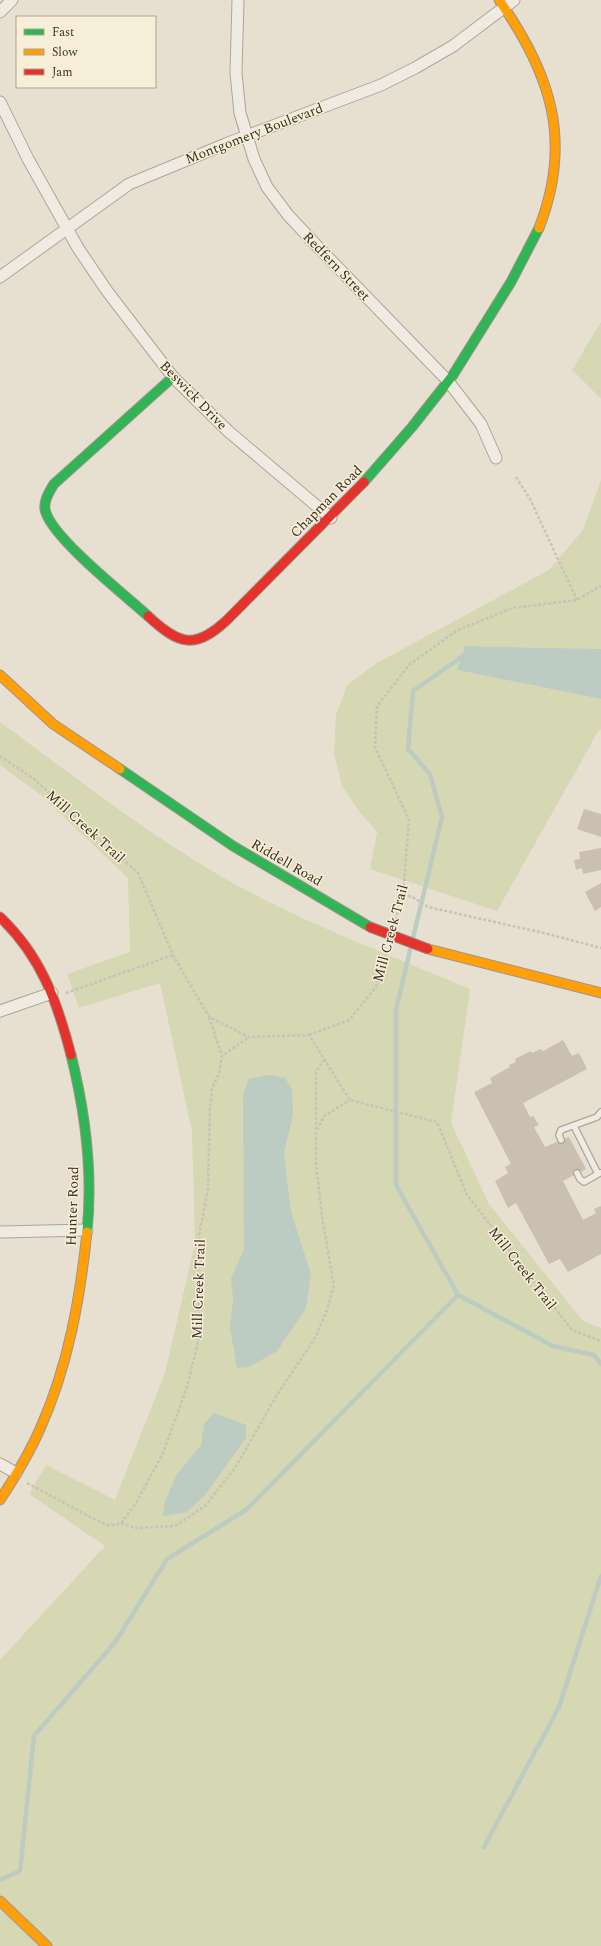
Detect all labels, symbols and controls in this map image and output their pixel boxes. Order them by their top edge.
legend [16,16,156,88]
text: Fast [52,23,74,42]
text: Slow [52,43,78,62]
text: Jam [52,63,73,82]
street label: Montgomery Boulevard [182,97,326,169]
street label: Redfern Street [298,227,375,306]
street label: Beswick Drive [155,356,232,435]
street label: Chapman Road [285,460,368,542]
street label: Mill Creek Trail [41,785,130,868]
street label: Riddell Road [247,833,327,891]
street label: Mill Creek Trail [367,882,414,984]
street label: Hunter Road [61,1166,84,1246]
street label: Mill Creek Trail [483,1222,562,1314]
street label: Mill Creek Trail [186,1239,211,1339]

